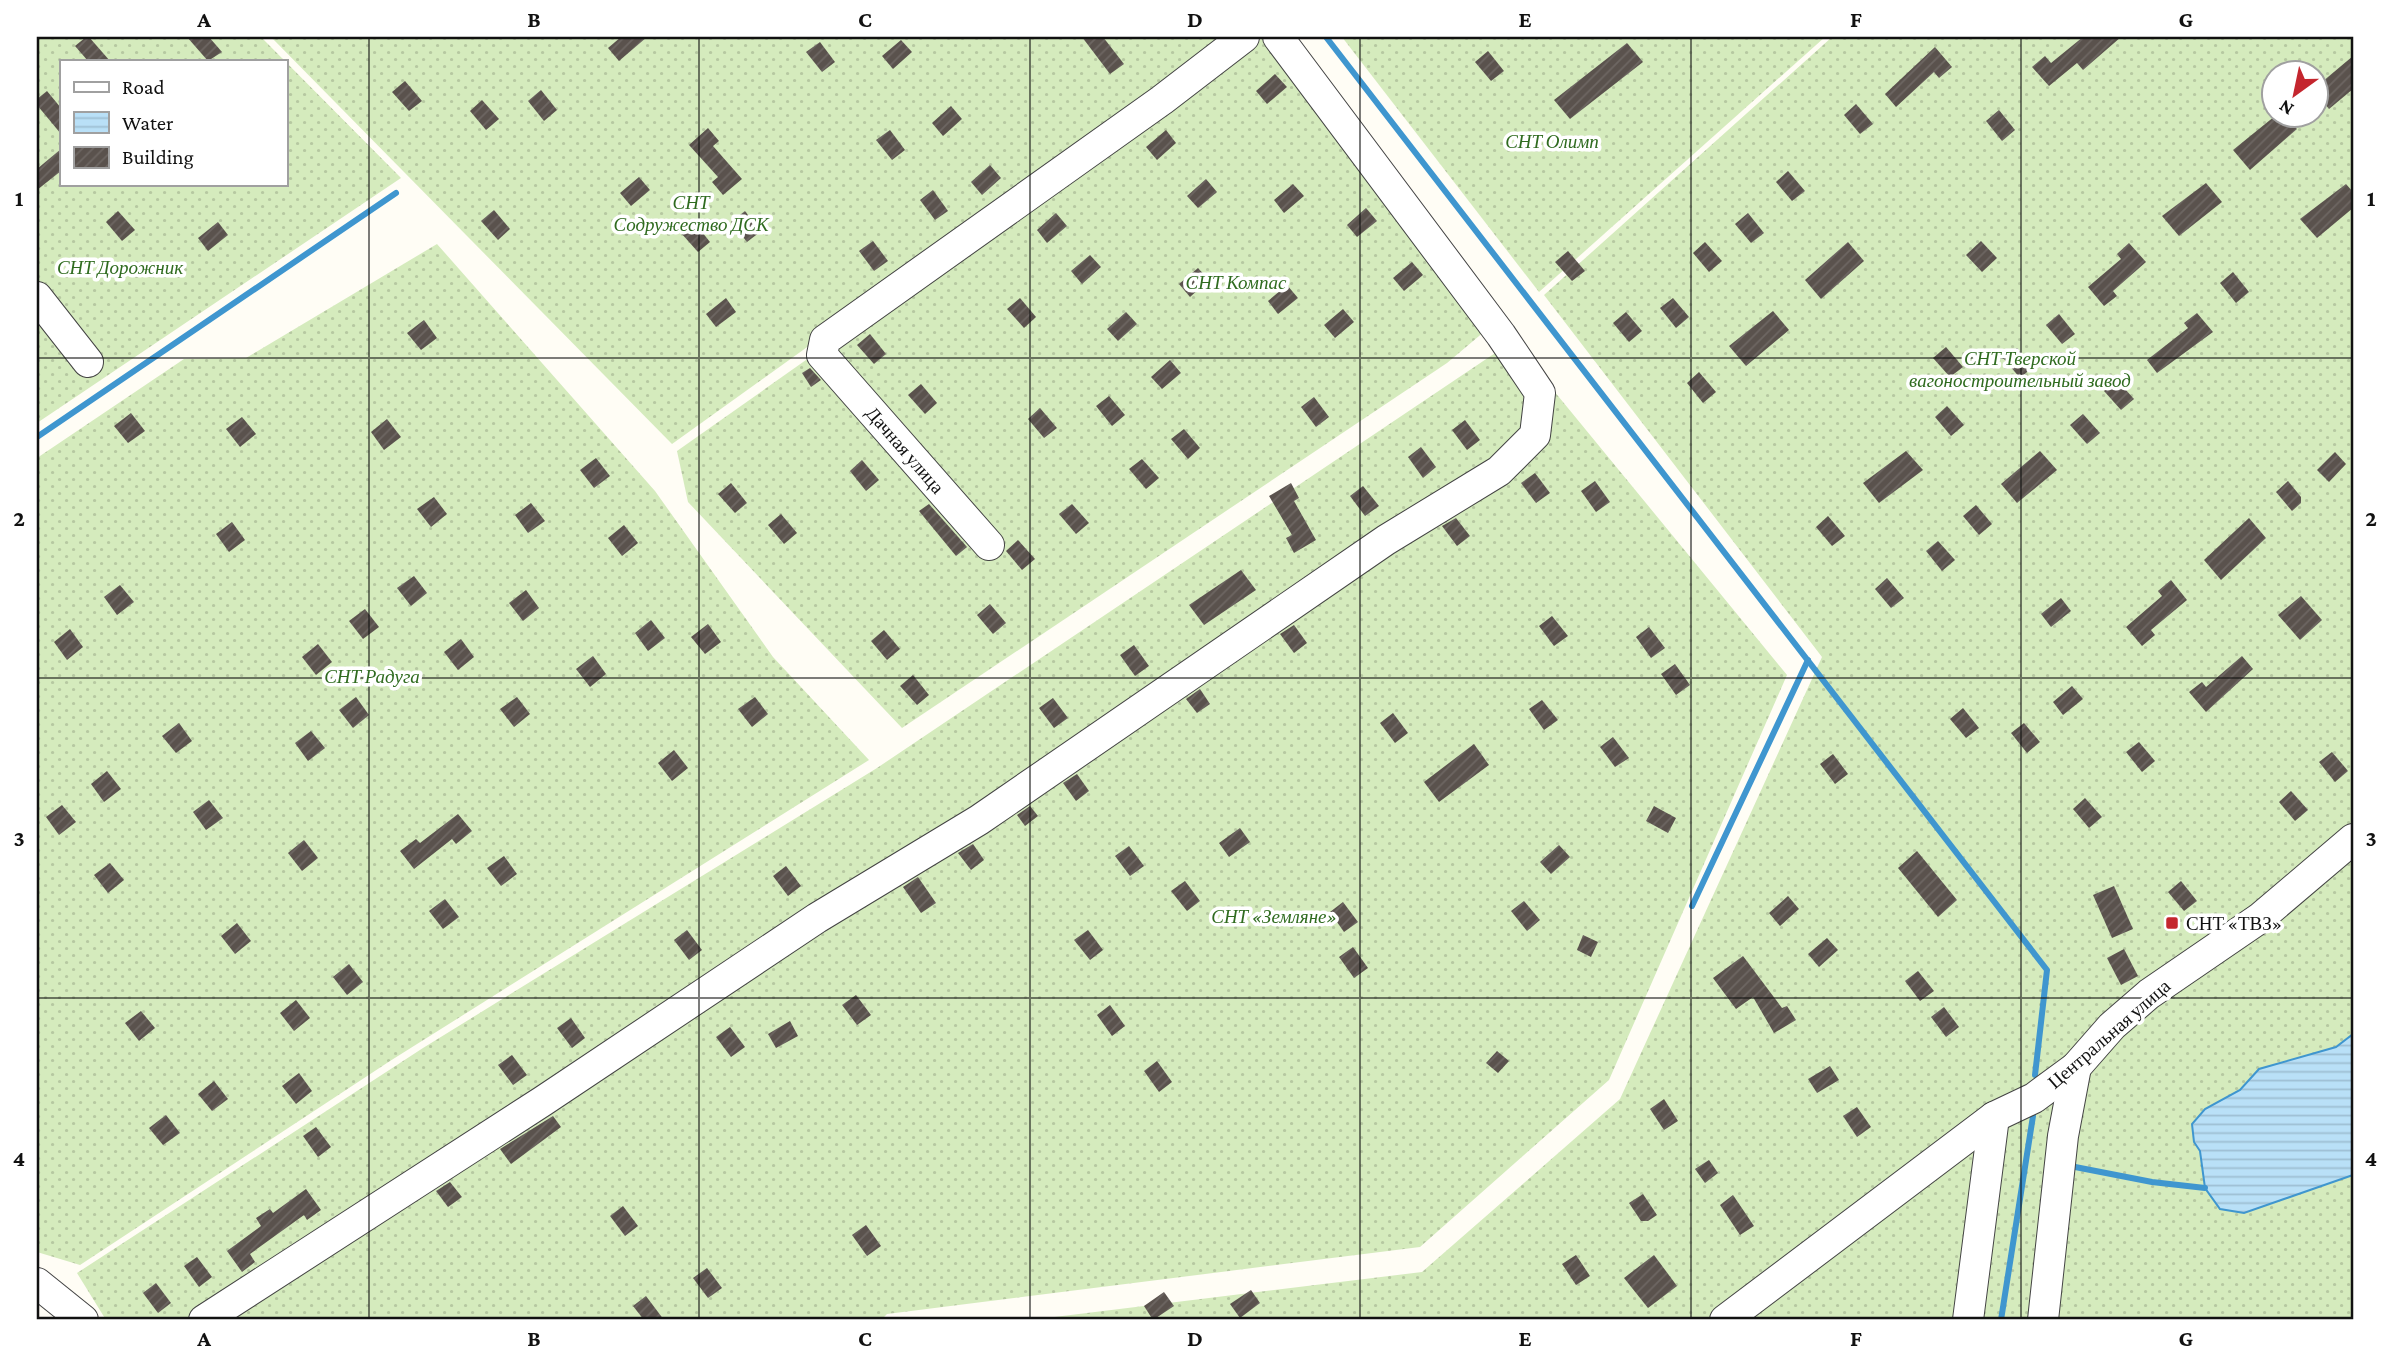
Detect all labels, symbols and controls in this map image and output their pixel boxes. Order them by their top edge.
text: A [196,6,211,32]
text: B [527,6,541,32]
text: C [858,6,872,32]
text: D [1187,6,1203,32]
text: E [1518,6,1532,32]
text: F [1850,6,1862,32]
text: G [2179,6,2194,32]
legend [60,60,287,186]
north arrow [2260,60,2330,130]
text: Road [122,75,165,99]
text: N [2275,95,2297,120]
text: Water [122,111,174,135]
park label: СНТ Олимп [1505,131,1599,152]
text: Building [122,145,194,169]
text: 1 [15,185,24,211]
text: 1 [2367,185,2376,211]
park label: СНТ Содружество ДСК [613,192,770,235]
park label: СНТ Дорожник [57,257,184,278]
park label: СНТ Компас [1186,272,1287,293]
park label: СНТ Тверской вагоностроительный завод [1909,348,2131,391]
street label: Дачная улица [862,402,949,498]
text: 2 [13,505,25,531]
text: 2 [2365,505,2377,531]
park label: СНТ Радуга [324,666,420,687]
text: 3 [13,825,25,851]
text: 3 [2365,825,2377,851]
park label: СНТ «Земляне» [1211,906,1337,927]
place label: СНТ «ТВЗ» [2186,913,2282,934]
marker: СНТ «ТВЗ» [2164,915,2180,931]
street label: Центральная улица [2044,975,2175,1093]
text: 4 [13,1145,25,1171]
text: 4 [2365,1145,2377,1171]
text: A [196,1325,211,1351]
text: B [527,1325,541,1351]
text: C [858,1325,872,1351]
text: D [1187,1325,1203,1351]
text: E [1518,1325,1532,1351]
text: F [1850,1325,1862,1351]
text: G [2179,1325,2194,1351]

